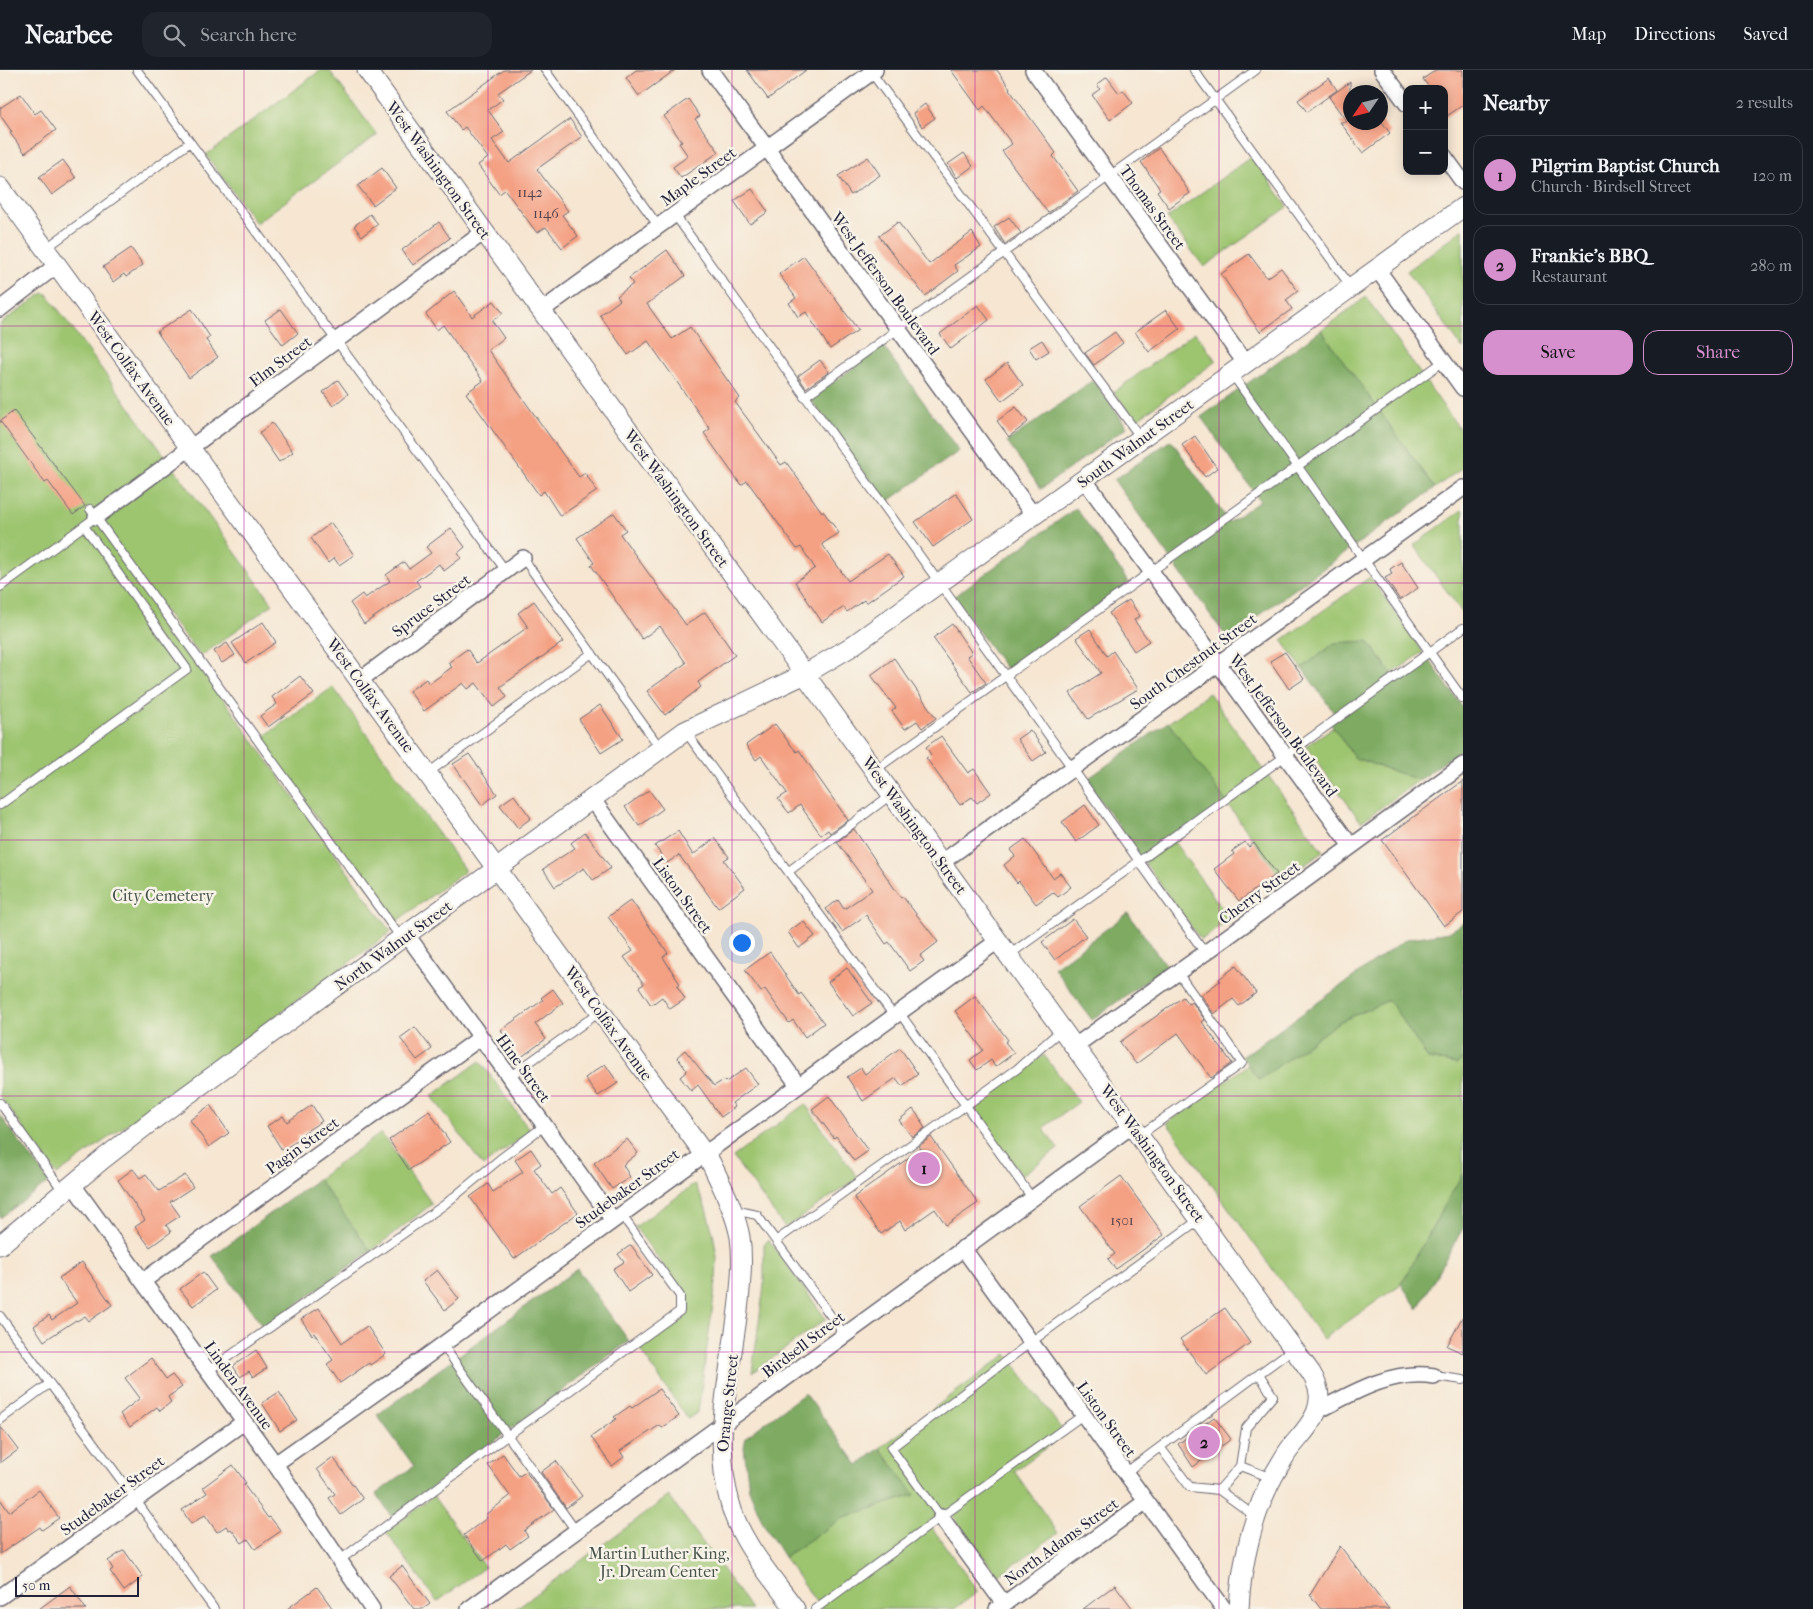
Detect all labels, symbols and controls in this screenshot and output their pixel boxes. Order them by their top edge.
search box [142,12,492,57]
text: Nearbee [25,21,112,49]
icon: search [160,21,188,49]
text: Search here [200,24,297,46]
text: Map [1572,24,1606,45]
text: Directions [1634,24,1715,45]
text: Saved [1743,24,1788,45]
north arrow [1343,85,1388,130]
map controls [1403,85,1448,175]
button: + [1403,85,1448,130]
text: Nearby [1483,91,1549,115]
text: 2 results [1736,93,1793,112]
street label: West Washington Street [382,97,495,243]
button: − [1403,130,1448,175]
street label: Maple Street [657,143,740,210]
text: Pilgrim Baptist Church [1531,155,1720,177]
street label: Thomas Street [1115,161,1190,254]
text: 1 [1497,166,1503,185]
text: 120 m [1753,166,1792,185]
text: Church · Birdsell Street [1531,177,1691,196]
house number: 1142 [517,184,543,201]
house number: 1146 [533,205,559,222]
street label: West Jefferson Boulevard [827,207,944,359]
text: Frankie's BBQ [1531,245,1648,267]
text: 2 [1496,256,1504,275]
text: 280 m [1750,256,1792,275]
text: Restaurant [1531,267,1607,286]
street label: West Colfax Avenue [83,307,180,429]
button: Save [1483,330,1633,375]
button: Share [1643,330,1793,375]
street label: Elm Street [245,332,315,391]
street label: South Walnut Street [1073,395,1197,492]
street label: West Washington Street [620,425,733,571]
street label: Spruce Street [388,570,475,641]
street label: South Chestnut Street [1126,609,1261,714]
street label: West Colfax Avenue [322,634,419,756]
street label: West Jefferson Boulevard [1225,649,1342,801]
street label: West Washington Street [858,752,971,898]
street label: Liston Street [649,854,717,937]
street label: Cherry Street [1215,857,1304,928]
park label: City Cemetery [112,886,214,905]
street label: North Walnut Street [331,896,456,994]
your location [729,930,755,956]
street label: West Colfax Avenue [560,962,657,1084]
street label: Hine Street [492,1030,555,1107]
street label: West Washington Street [1096,1080,1209,1226]
street label: Pagin Street [262,1113,343,1178]
street label: Studebaker Street [572,1144,683,1232]
pin: 1 [908,1149,940,1187]
house number: 1501 [1110,1212,1134,1229]
street label: Birdsell Street [758,1307,849,1382]
street label: Linden Avenue [200,1337,277,1433]
street label: Orange Street [713,1353,742,1453]
street label: Liston Street [1073,1378,1141,1461]
pin: 2 [1188,1423,1220,1461]
street label: Studebaker Street [57,1451,168,1539]
street label: North Adams Street [1001,1494,1122,1589]
park label: Martin Luther King, Jr. Dream Center [589,1544,729,1581]
scale bar [15,1574,139,1597]
text: 50 m [22,1577,50,1594]

